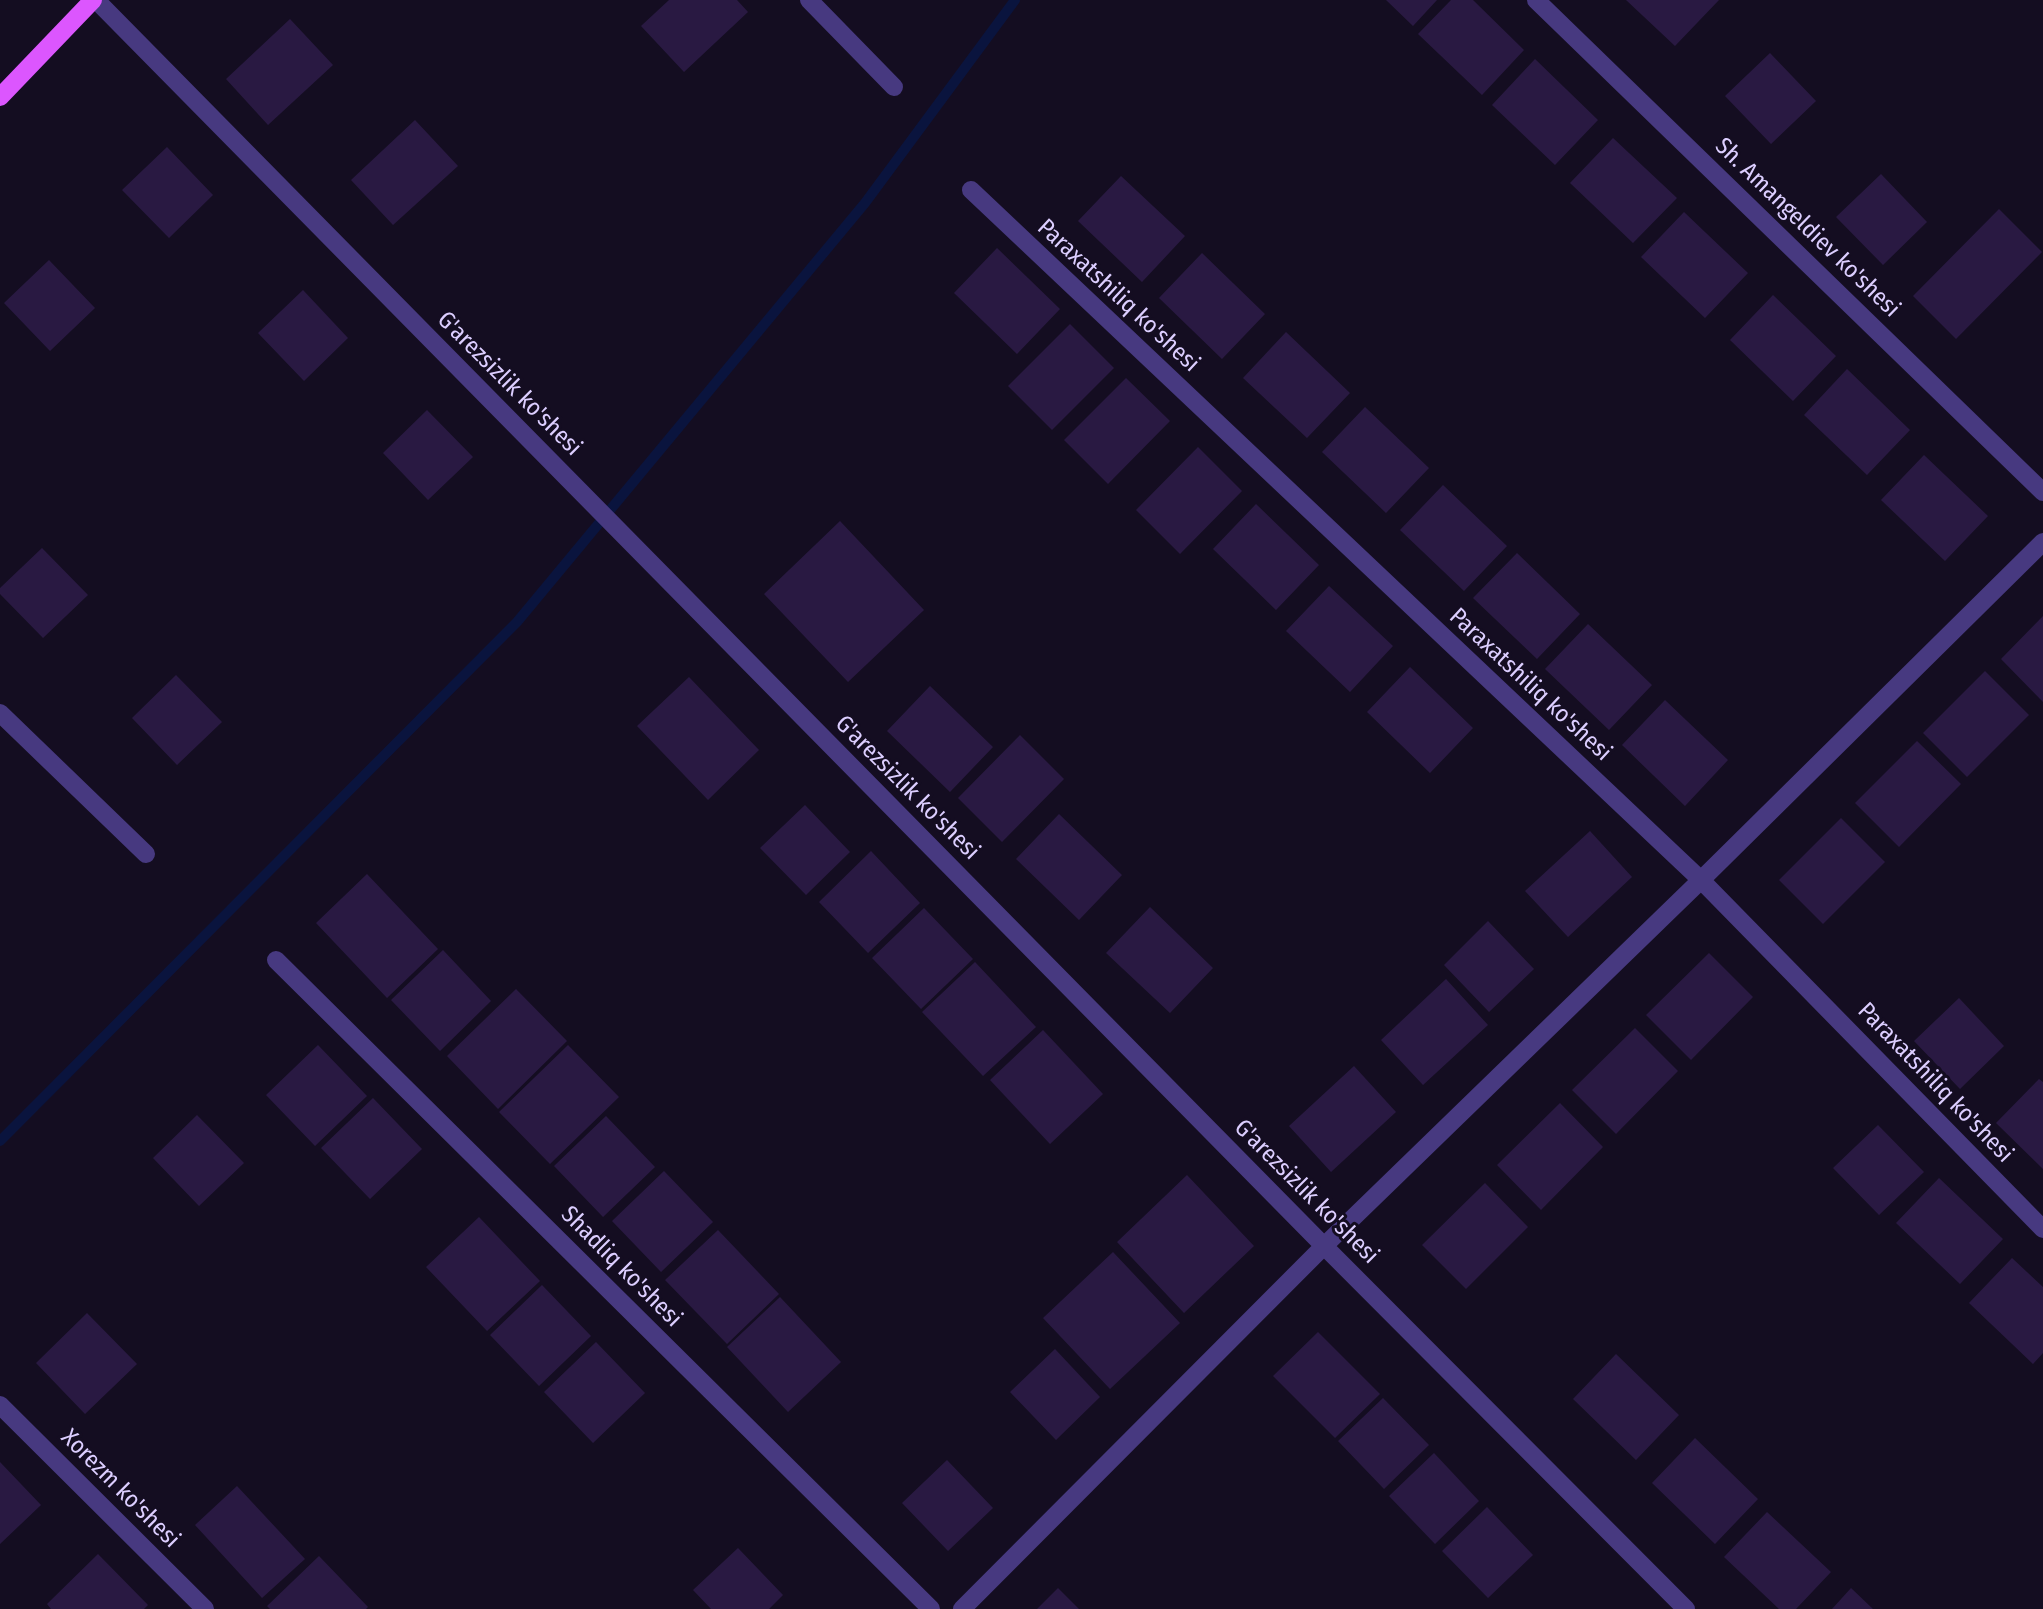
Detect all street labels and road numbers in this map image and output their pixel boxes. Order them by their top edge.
street label: Sh. Amangeldiev ko'shesi [1709,132,1905,324]
street label: Paraxatshiliq ko'shesi [1031,213,1205,379]
street label: G'arezsizlik ko'shesi [431,306,587,462]
street label: Paraxatshiliq ko'shesi [1443,602,1617,768]
street label: G'arezsizlik ko'shesi [829,710,985,866]
street label: Paraxatshiliq ko'shesi [1851,997,2019,1169]
street label: G'arezsizlik ko'shesi [1228,1114,1384,1270]
street label: Shadliq ko'shesi [555,1201,687,1333]
street label: Xorezm ko'shesi [55,1424,185,1554]

